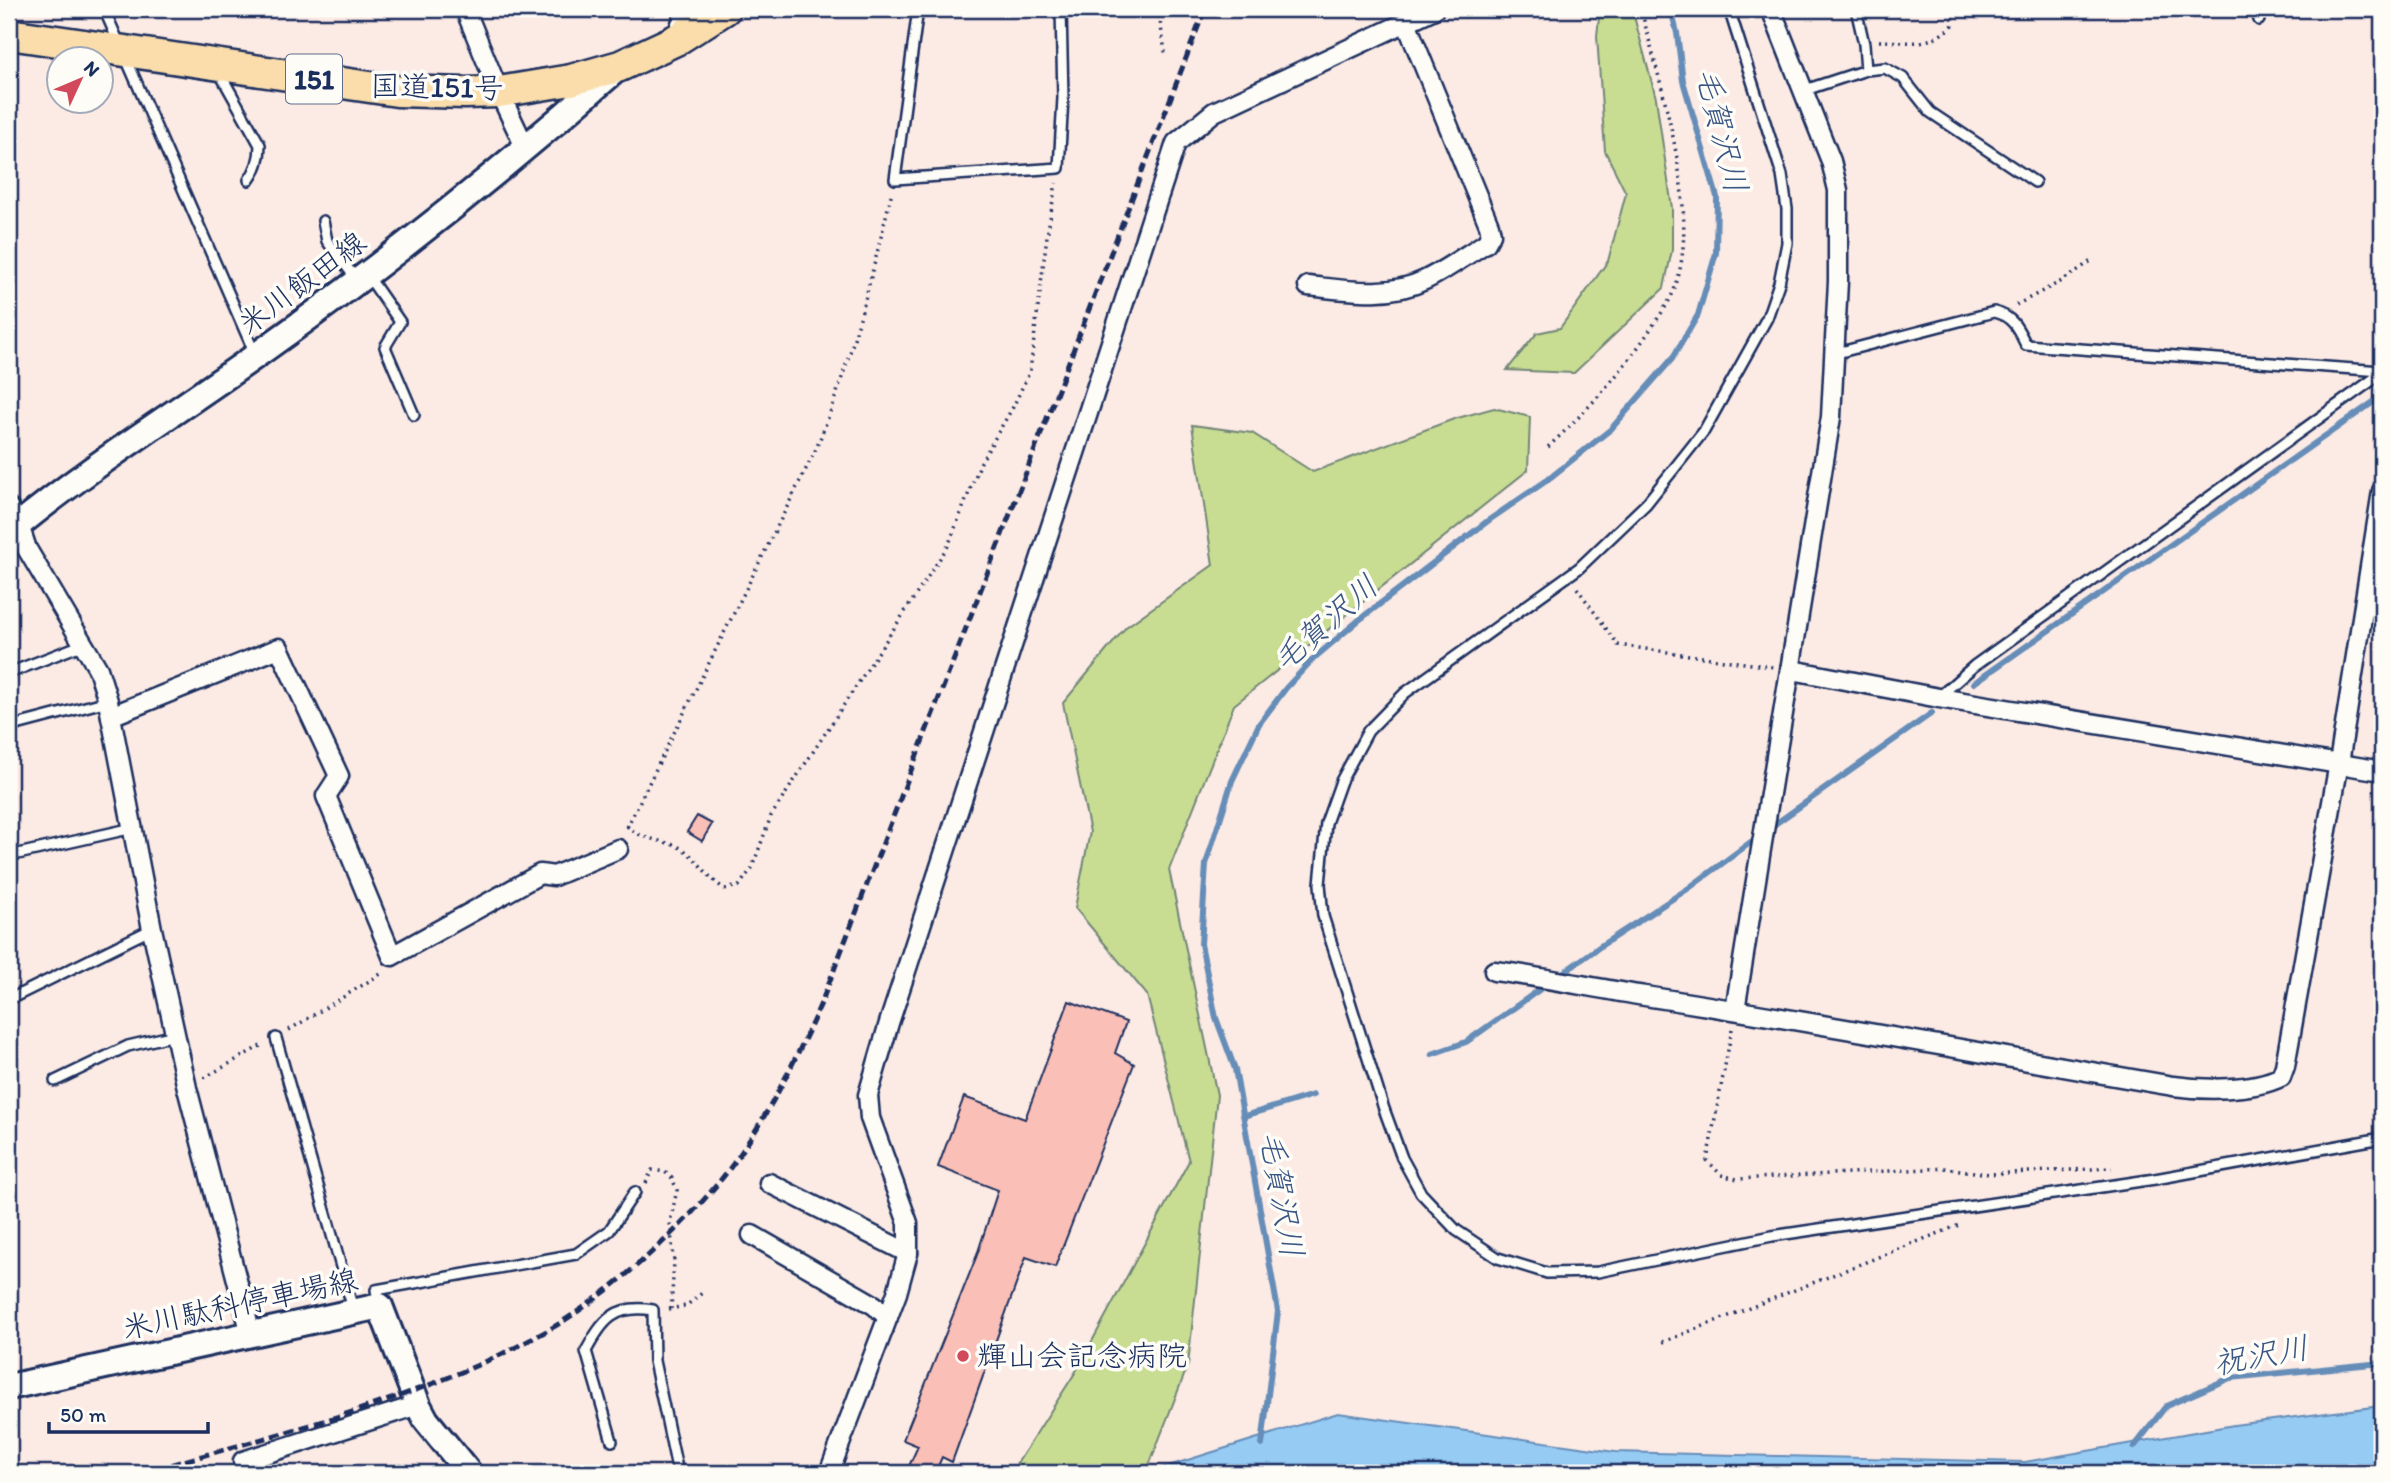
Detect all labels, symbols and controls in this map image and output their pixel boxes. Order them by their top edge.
north arrow [46,46,116,116]
road number: 151 [286,55,342,104]
text: N [79,56,105,81]
water label: 毛賀沢川 [1688,63,1756,197]
street label: 国道151号 [370,67,504,106]
street label: 米川飯田線 [231,223,373,343]
water label: 毛賀沢川 [1264,567,1386,679]
water label: 毛賀沢川 [1252,1128,1312,1260]
street label: 米川駄科停車場線 [119,1260,361,1347]
water label: 祝沢川 [2210,1328,2312,1382]
place label: 輝山会記念病院 [977,1337,1187,1374]
marker: 輝山会記念病院 [955,1348,971,1364]
scale bar [49,1391,208,1435]
text: 50 m [60,1402,107,1427]

